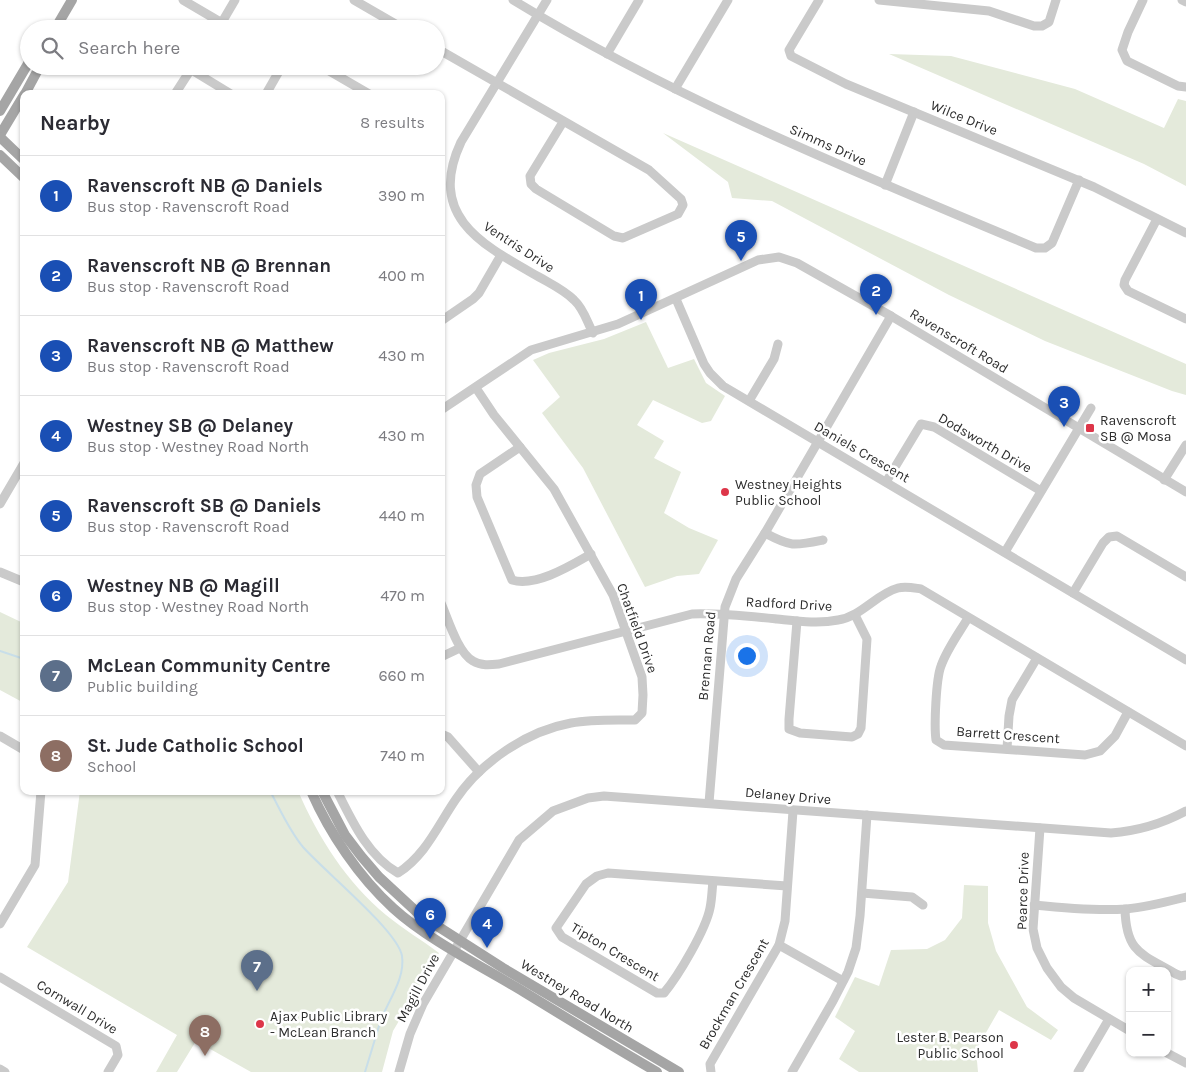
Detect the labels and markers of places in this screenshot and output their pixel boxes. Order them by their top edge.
pin: 5 [725,220,757,261]
pin: 2 [860,274,892,315]
pin: 1 [625,279,657,320]
pin: 3 [1048,386,1080,427]
place label: Ravenscroft SB @ Mosa [1100,412,1176,445]
marker: Ravenscroft SB @ Mosa [1084,422,1096,434]
place label: Westney Heights Public School [735,476,842,509]
marker: Westney Heights Public School [719,486,731,498]
pin: 6 [414,898,446,939]
pin: 4 [471,907,503,948]
pin: 7 [241,950,273,991]
place label: Ajax Public Library - McLean Branch [270,1008,388,1041]
pin: 8 [189,1015,221,1056]
marker: Ajax Public Library - McLean Branch [254,1018,266,1030]
place label: Lester B. Pearson Public School [896,1029,1004,1062]
marker: Lester B. Pearson Public School [1008,1039,1020,1051]

